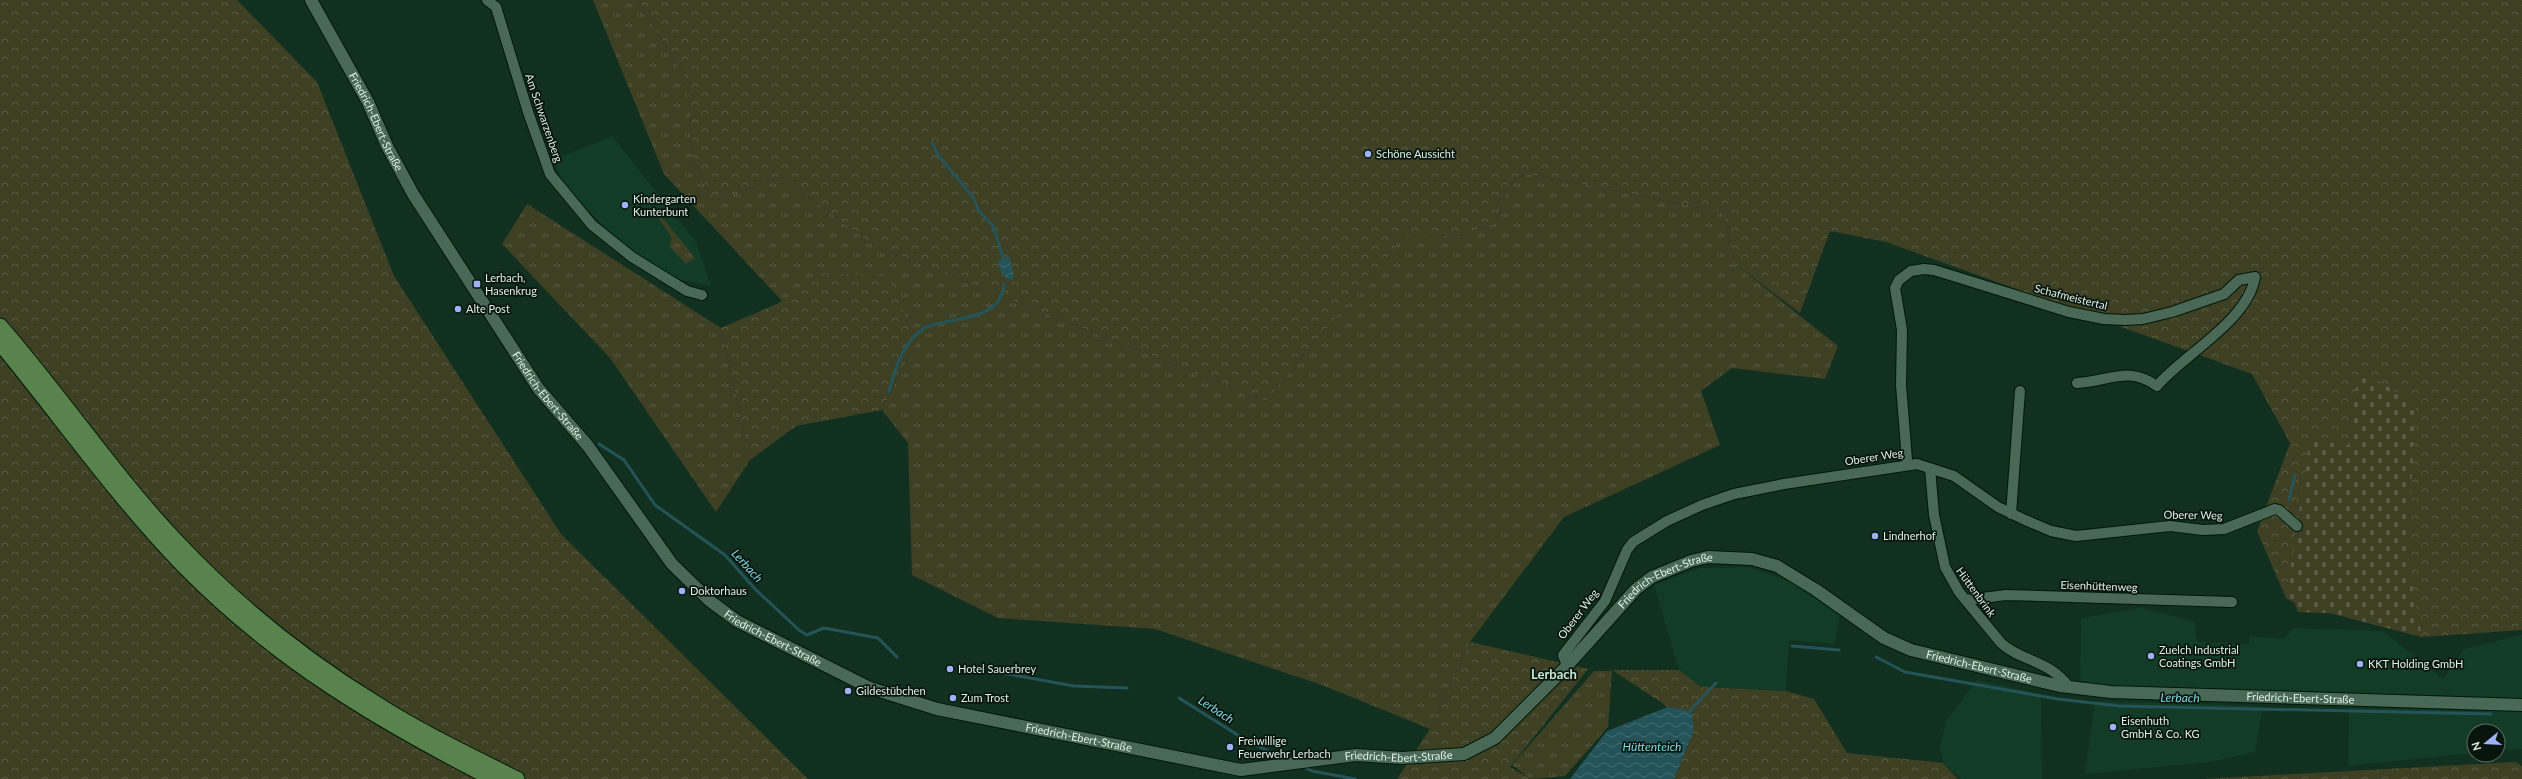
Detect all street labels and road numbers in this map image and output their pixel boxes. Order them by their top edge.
street label: Friedrich-Ebert-Straße [347,70,406,173]
street label: Am Schwarzenberg [523,72,566,164]
street label: Schafmeistertal [2033,281,2109,312]
street label: Friedrich-Ebert-Straße [510,349,586,442]
street label: Oberer Weg [1844,445,1904,468]
street label: Oberer Weg [2163,507,2223,522]
street label: Friedrich-Ebert-Straße [1615,550,1713,611]
street label: Hüttenbrink [1954,564,1999,619]
street label: Eisenhüttenweg [2060,578,2138,593]
street label: Oberer Weg [1555,586,1601,641]
street label: Friedrich-Ebert-Straße [722,607,824,669]
street label: Friedrich-Ebert-Straße [1925,647,2034,685]
street label: Friedrich-Ebert-Straße [2246,689,2355,706]
street label: Friedrich-Ebert-Straße [1025,720,1133,754]
street label: Friedrich-Ebert-Straße [1344,748,1453,764]

